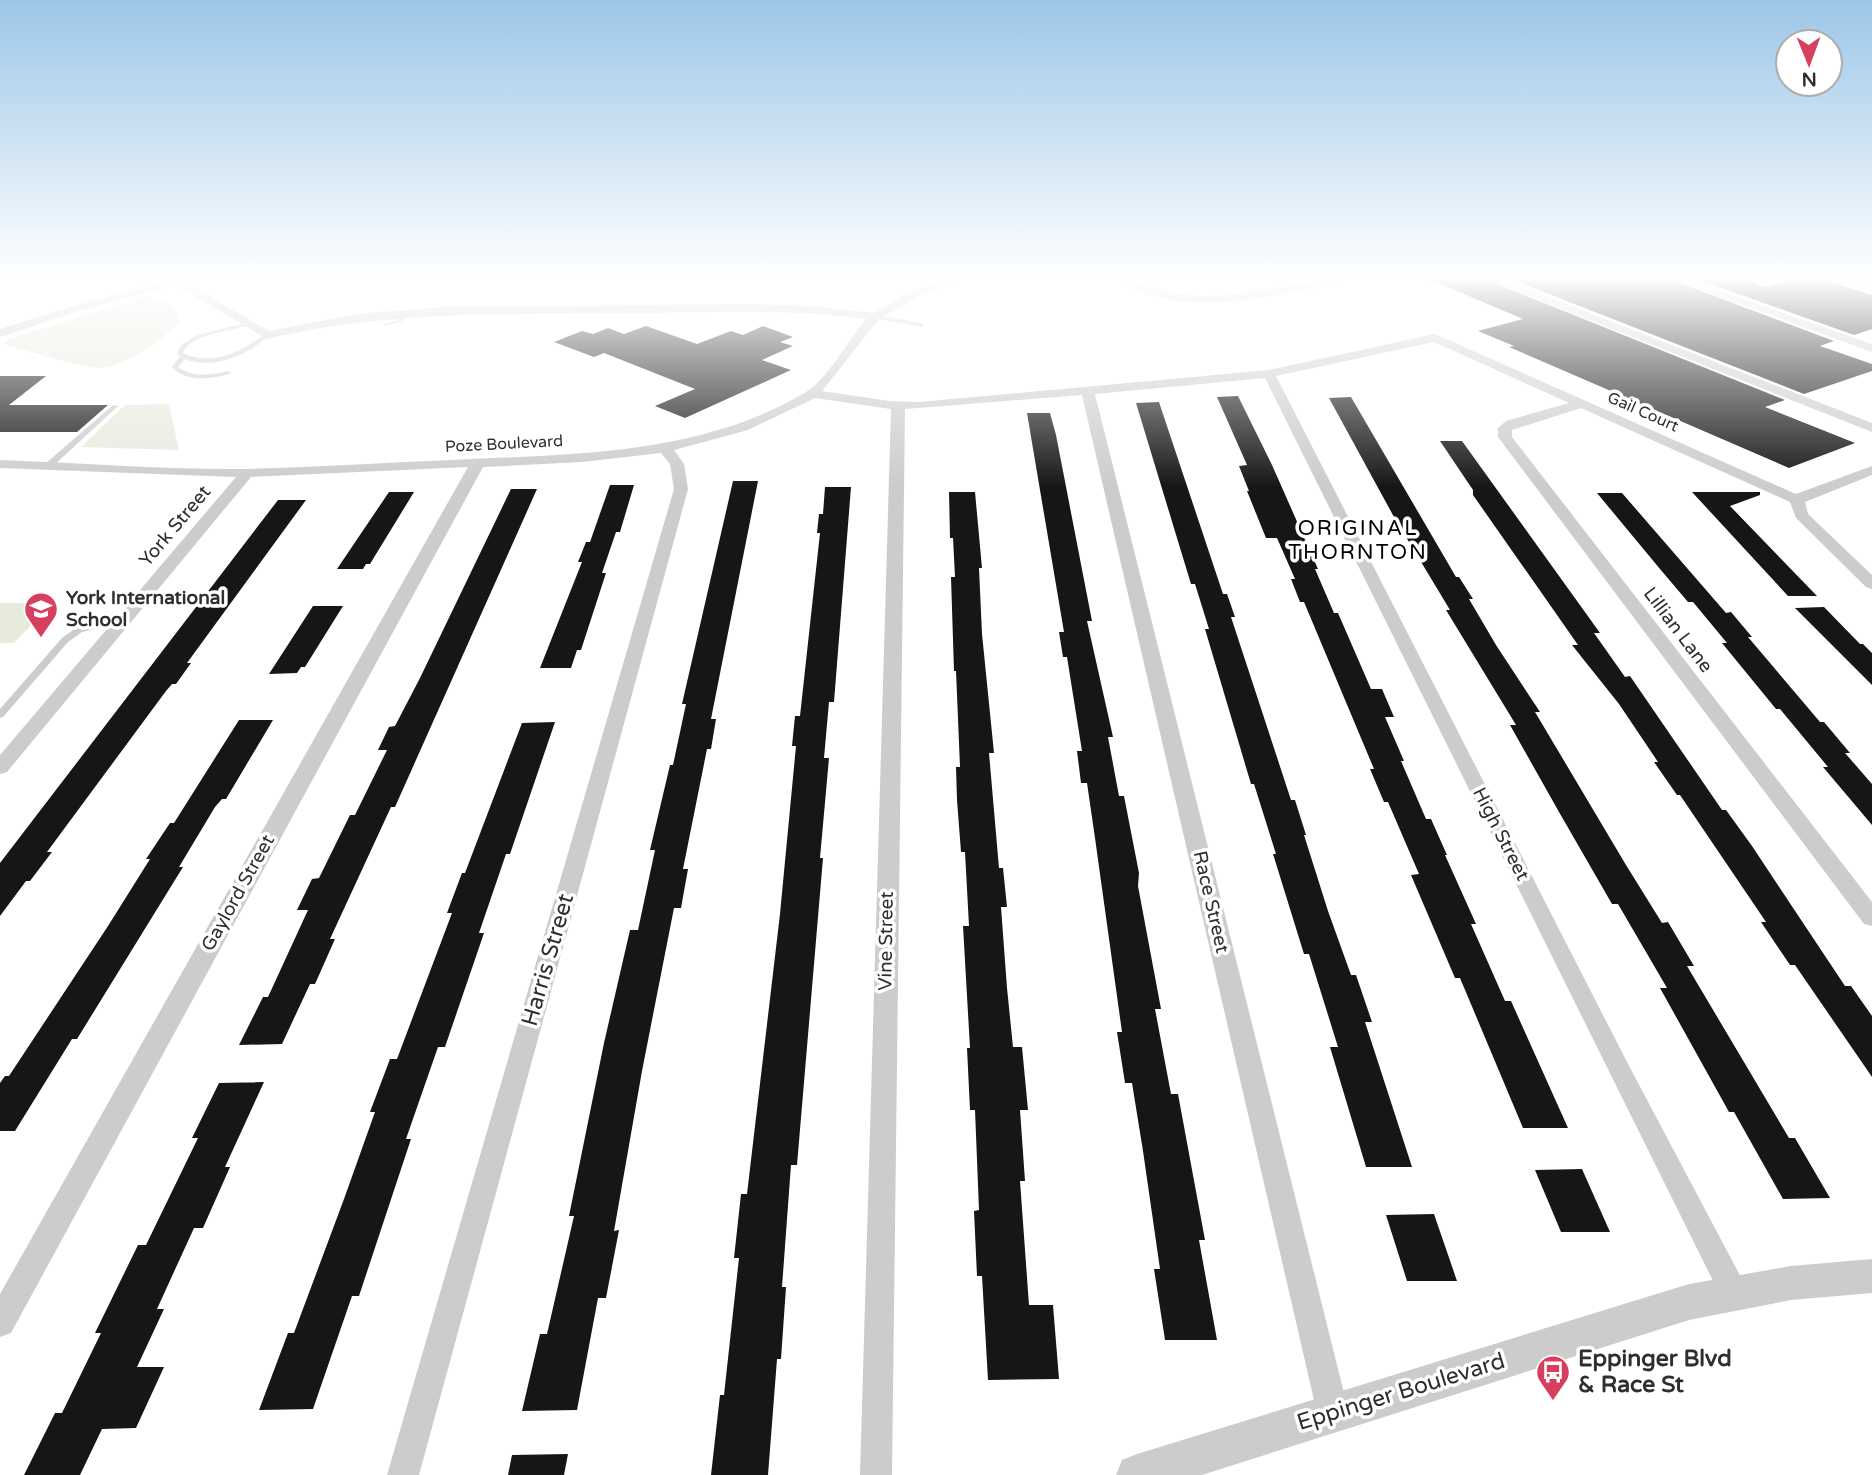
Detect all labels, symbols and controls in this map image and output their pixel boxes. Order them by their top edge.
north arrow [1774,28,1844,98]
text: N [1801,68,1817,90]
street label: Gail Court [1604,387,1682,437]
street label: Poze Boulevard [444,431,564,457]
street label: York Street [135,481,215,571]
district label: ORIGINAL THORNTON [1288,516,1428,565]
street label: Lillian Lane [1639,583,1717,677]
place label: York International School [66,587,225,631]
school or university icon: York International School [22,590,60,639]
street label: High Street [1468,784,1534,884]
street label: Gaylord Street [197,831,279,955]
street label: Race Street [1189,849,1233,955]
street label: Harris Street [516,890,580,1029]
street label: Vine Street [874,891,898,991]
place label: Eppinger Blvd & Race St [1578,1345,1732,1399]
street label: Eppinger Boulevard [1294,1347,1508,1437]
bus stop icon: Eppinger Blvd & Race St [1534,1353,1572,1402]

